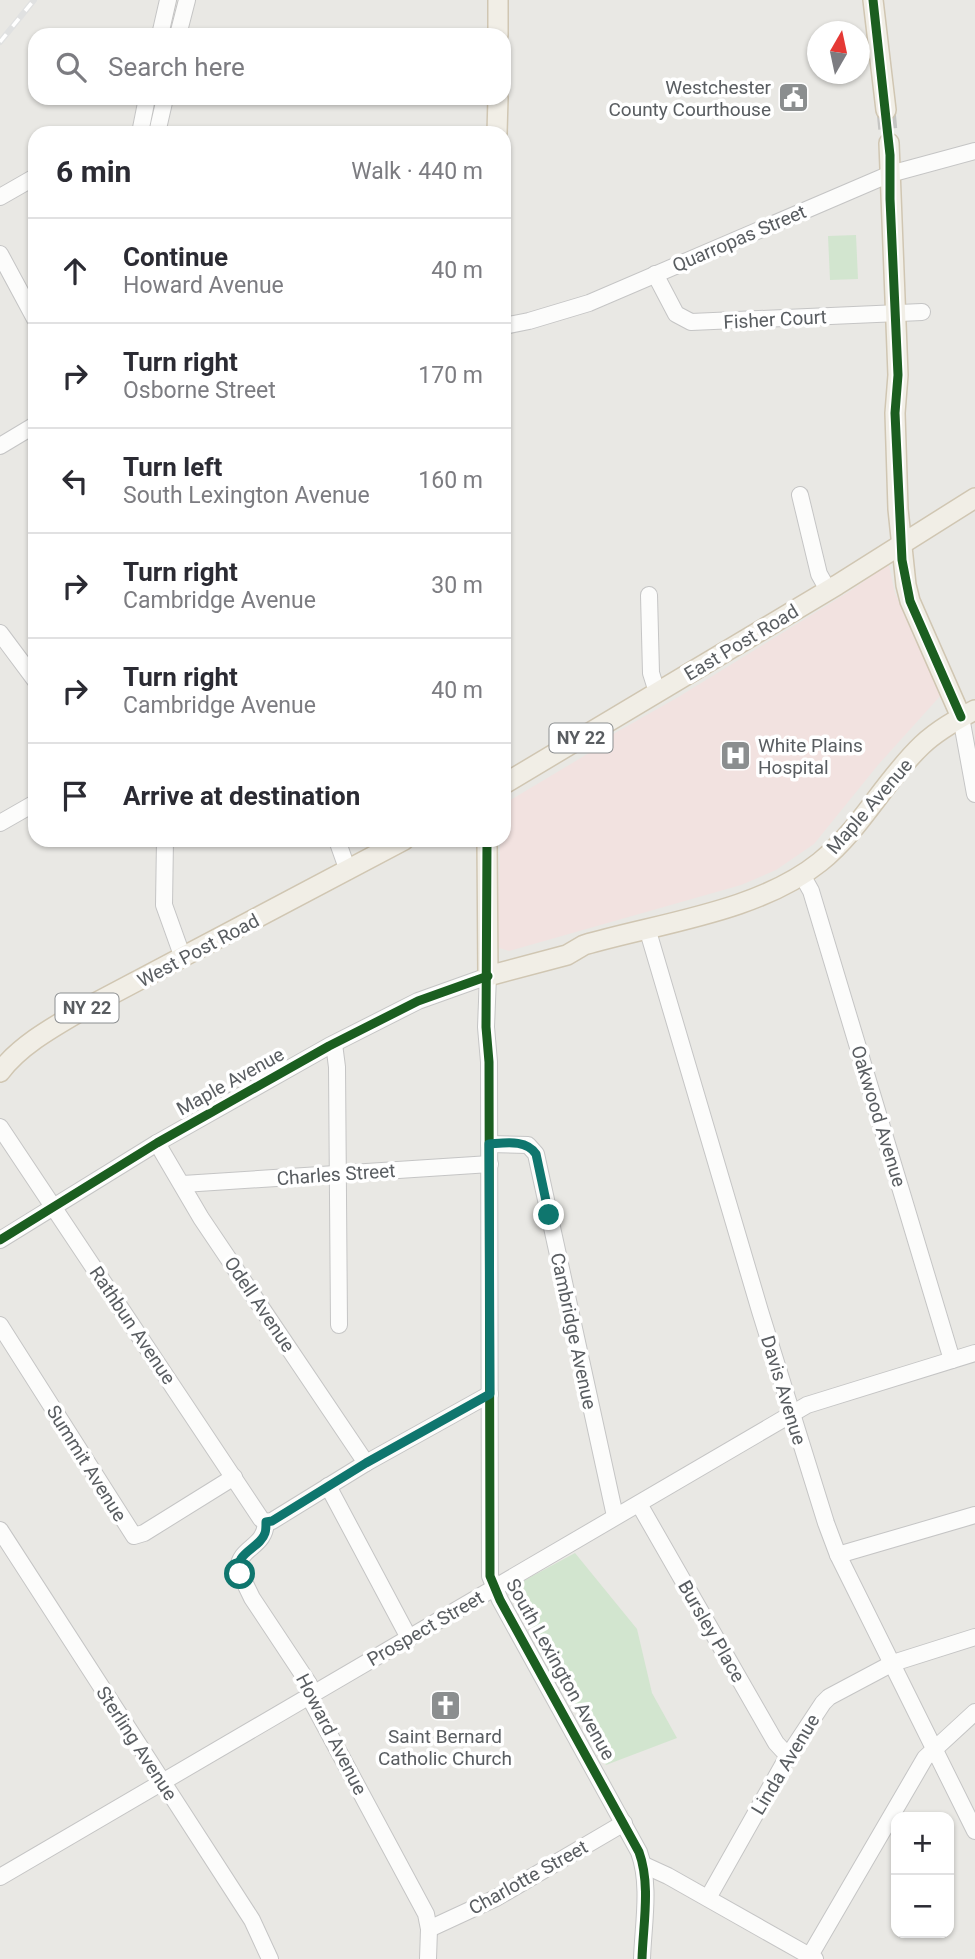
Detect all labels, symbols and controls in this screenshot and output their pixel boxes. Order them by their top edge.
north arrow [807,21,870,84]
search box [28,28,511,105]
icon: search [52,48,90,86]
text: Search here [108,52,245,82]
place label: Westchester County Courthouse [608,76,772,121]
public building icon: Westchester County Courthouse [777,81,811,115]
text: 6 min [56,154,131,189]
text: Walk · 440 m [351,158,483,185]
street label: Quarropas Street [669,200,810,277]
text: Continue [123,242,228,272]
icon: ahead [56,252,94,290]
text: 40 m [431,257,483,284]
text: Howard Avenue [123,272,284,299]
street label: Fisher Court [723,305,827,334]
text: Turn right [123,347,238,377]
icon: right [56,357,94,395]
text: 170 m [418,362,483,389]
text: Osborne Street [123,377,276,404]
text: Turn left [123,452,222,482]
icon: left [56,462,94,500]
text: 160 m [418,467,483,494]
text: South Lexington Avenue [123,482,370,509]
text: Turn right [123,557,238,587]
icon: right [56,567,94,605]
text: 30 m [431,572,483,599]
text: Cambridge Avenue [123,587,316,614]
street label: East Post Road [680,599,802,685]
text: Turn right [123,662,238,692]
icon: right [56,672,94,710]
text: 40 m [431,677,483,704]
text: Cambridge Avenue [123,692,316,719]
road number: NY 22 [550,724,612,752]
place label: White Plains Hospital [758,734,863,779]
hospital icon: White Plains Hospital [718,739,752,773]
street label: Maple Avenue [822,754,917,859]
icon: arrive [56,777,94,815]
text: Arrive at destination [123,781,360,811]
street label: West Post Road [133,909,263,992]
road number: NY 22 [56,993,119,1023]
street label: Maple Avenue [173,1042,288,1120]
street label: Oakwood Avenue [846,1043,911,1190]
street label: Charles Street [276,1159,396,1190]
route end [533,1199,564,1230]
street label: Cambridge Avenue [546,1251,601,1411]
street label: Odell Avenue [219,1252,300,1356]
street label: Rathbun Avenue [85,1262,180,1389]
street label: Davis Avenue [756,1333,811,1448]
street label: Summit Avenue [42,1401,132,1526]
route start [224,1558,255,1589]
street label: South Lexington Avenue [501,1575,620,1764]
street label: Bursley Place [673,1576,750,1686]
street label: Prospect Street [363,1586,488,1671]
street label: Howard Avenue [291,1670,372,1799]
street label: Sterling Avenue [91,1682,182,1805]
church icon: Saint Bernard Catholic Church [428,1688,462,1722]
street label: Linda Avenue [746,1710,824,1819]
place label: Saint Bernard Catholic Church [378,1725,512,1770]
map controls [891,1812,954,1938]
button: + [891,1812,954,1875]
street label: Charlotte Street [465,1835,592,1920]
button: − [891,1875,954,1938]

